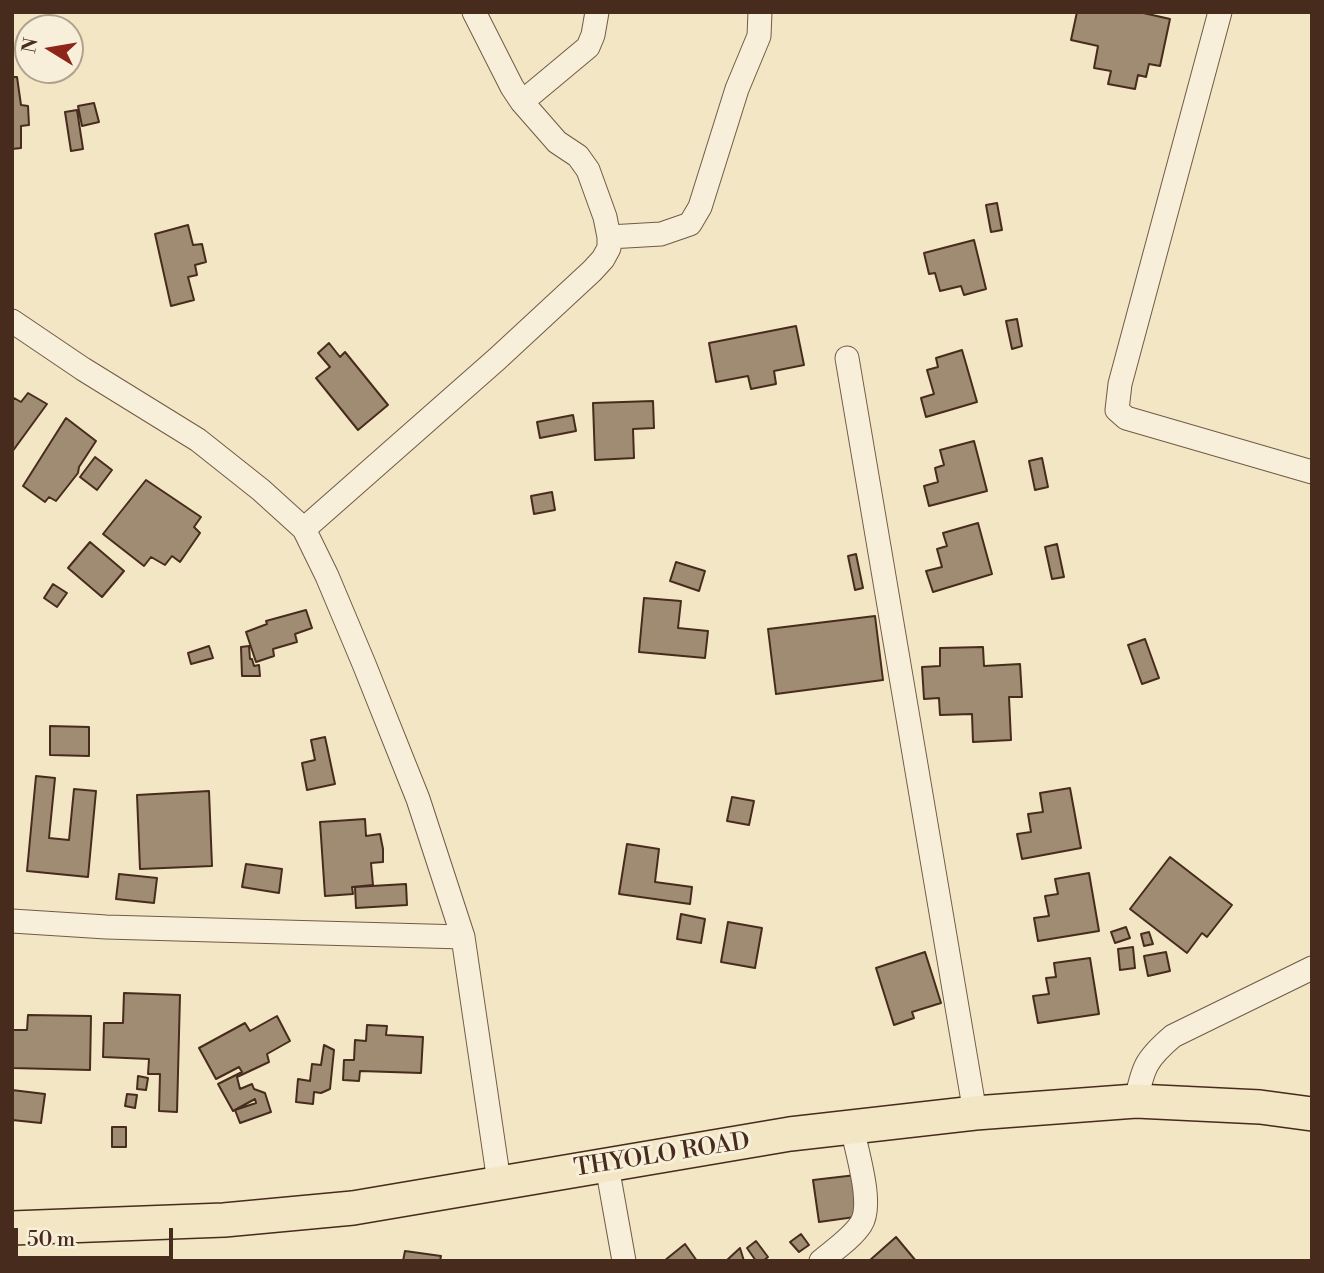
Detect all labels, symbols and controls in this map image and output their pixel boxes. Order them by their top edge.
north arrow [14,14,84,84]
text: N [17,36,44,55]
street label: THYOLO ROAD [572,1128,752,1184]
scale bar [18,1214,177,1258]
text: 50 m [27,1227,75,1253]

